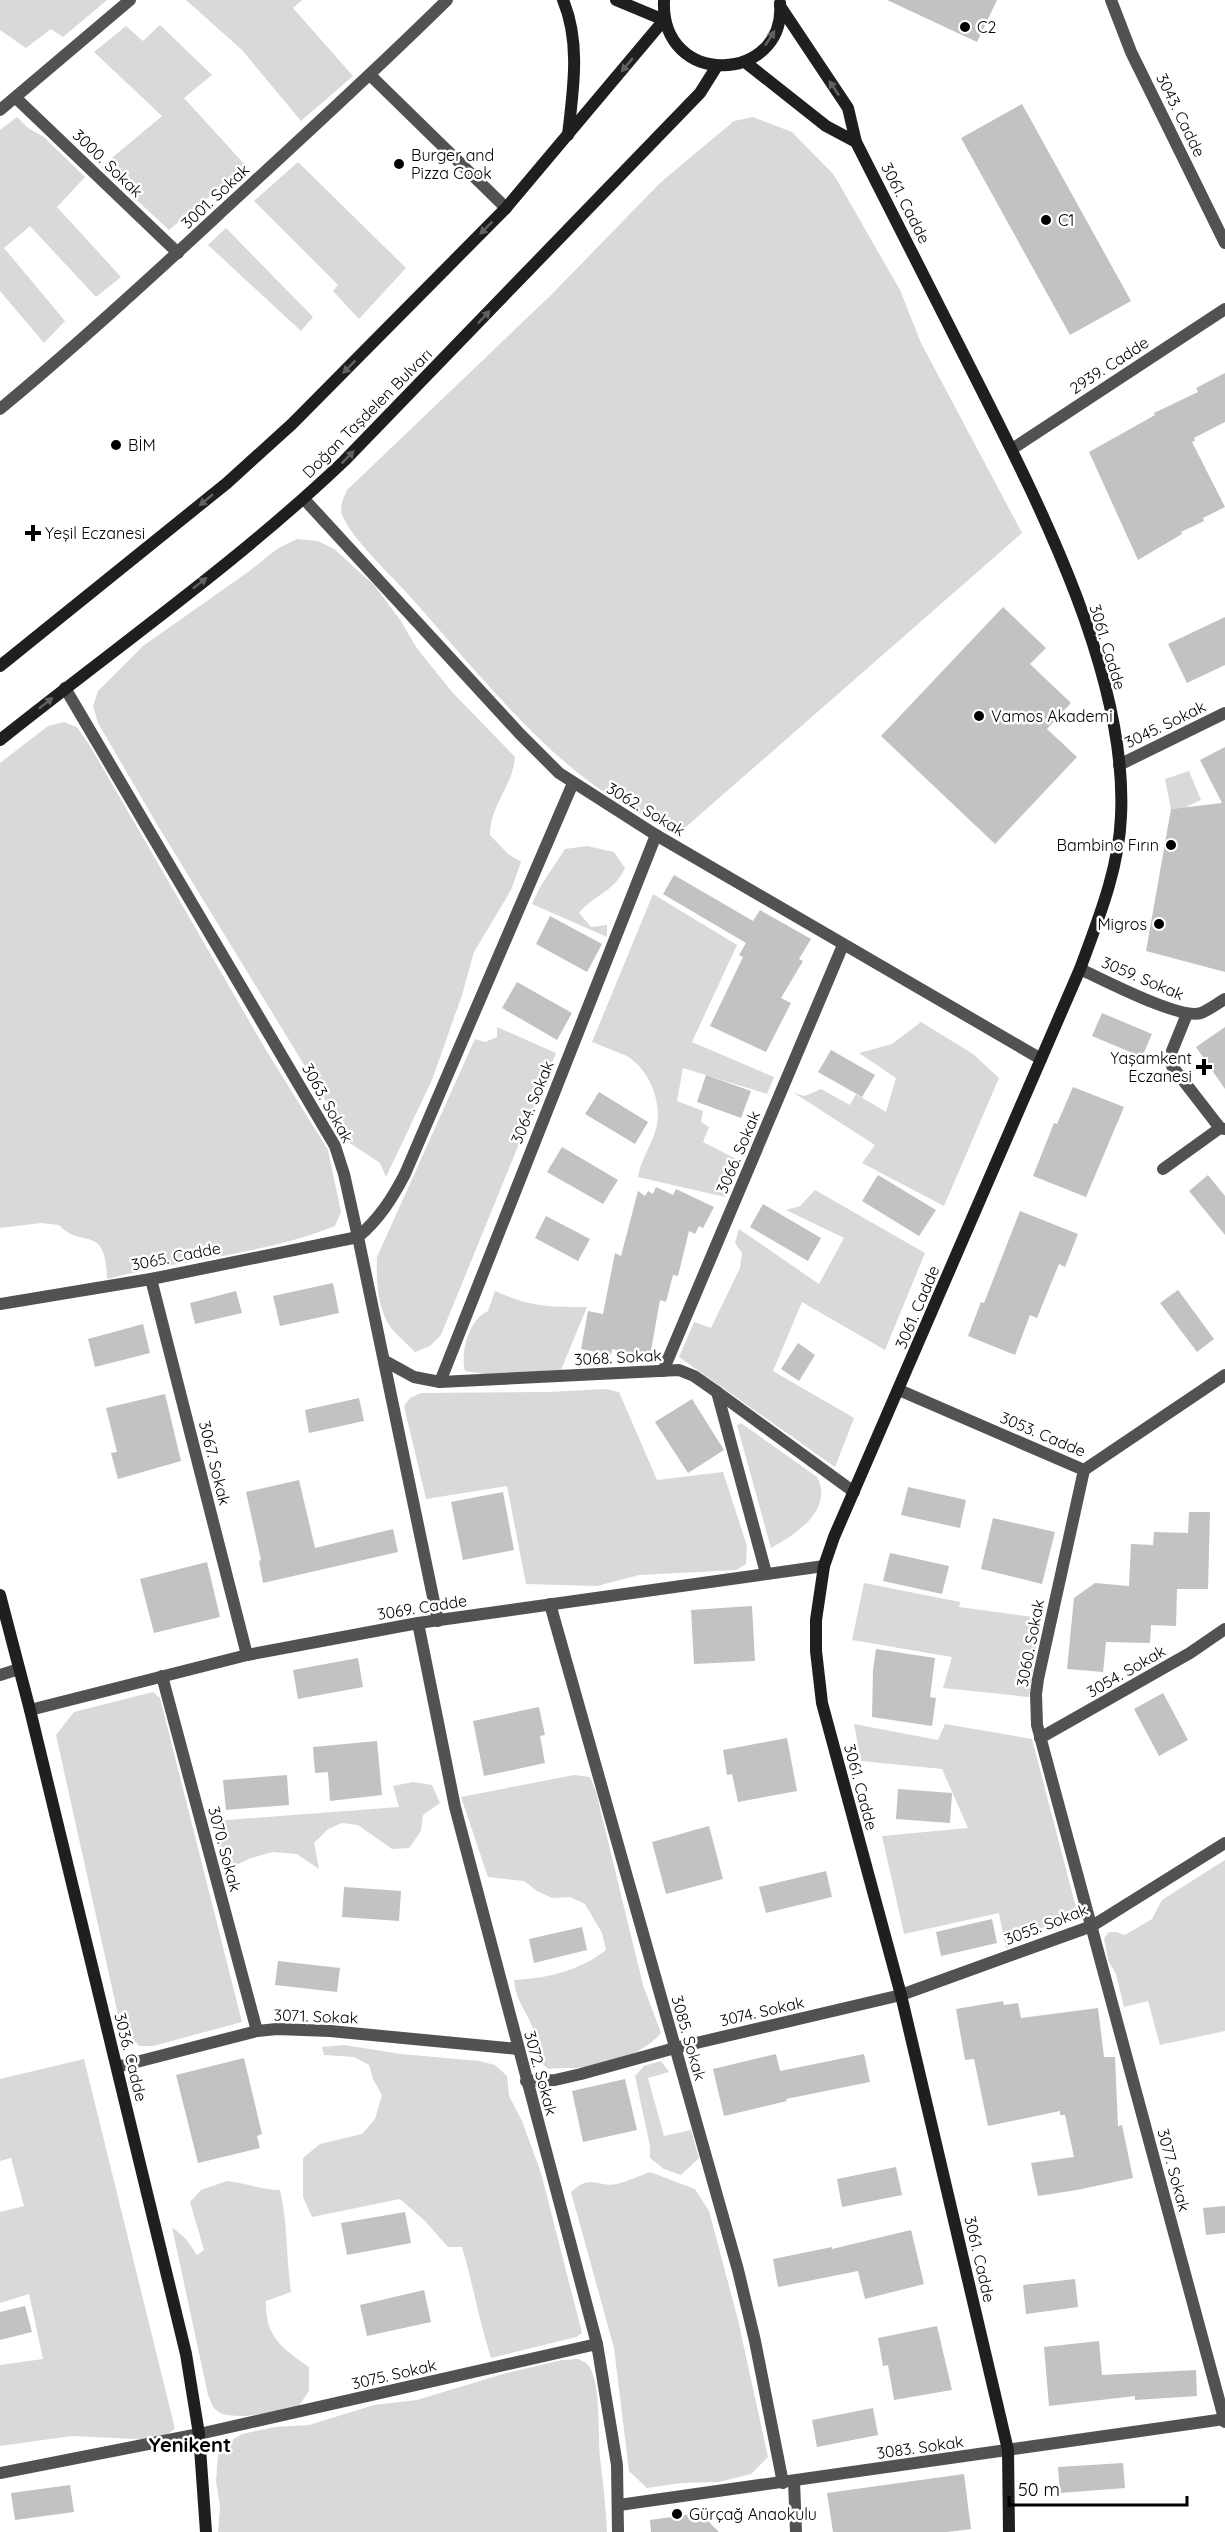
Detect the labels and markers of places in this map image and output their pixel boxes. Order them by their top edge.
place label: C2 [977,17,996,37]
marker: C2 [958,20,972,34]
place label: Burger and Pizza Cook [411,145,494,183]
marker: Burger and Pizza Cook [392,157,406,171]
place label: C1 [1058,210,1074,230]
marker: C1 [1039,213,1053,227]
place label: BİM [128,435,156,455]
marker: BİM [109,438,123,452]
place label: Yeşil Eczanesi [45,523,145,543]
marker: Yeşil Eczanesi [26,526,40,540]
place label: Vamos Akademi [991,706,1113,726]
marker: Vamos Akademi [972,709,986,723]
place label: Bambino Fırın [1057,835,1159,855]
marker: Bambino Fırın [1164,838,1178,852]
place label: Migros [1097,914,1147,934]
marker: Migros [1152,917,1166,931]
place label: Yaşamkent Eczanesi [1110,1048,1192,1086]
marker: Yaşamkent Eczanesi [1197,1060,1211,1074]
place label: Gürçağ Anaokulu [689,2504,817,2524]
marker: Gürçağ Anaokulu [670,2507,684,2521]

